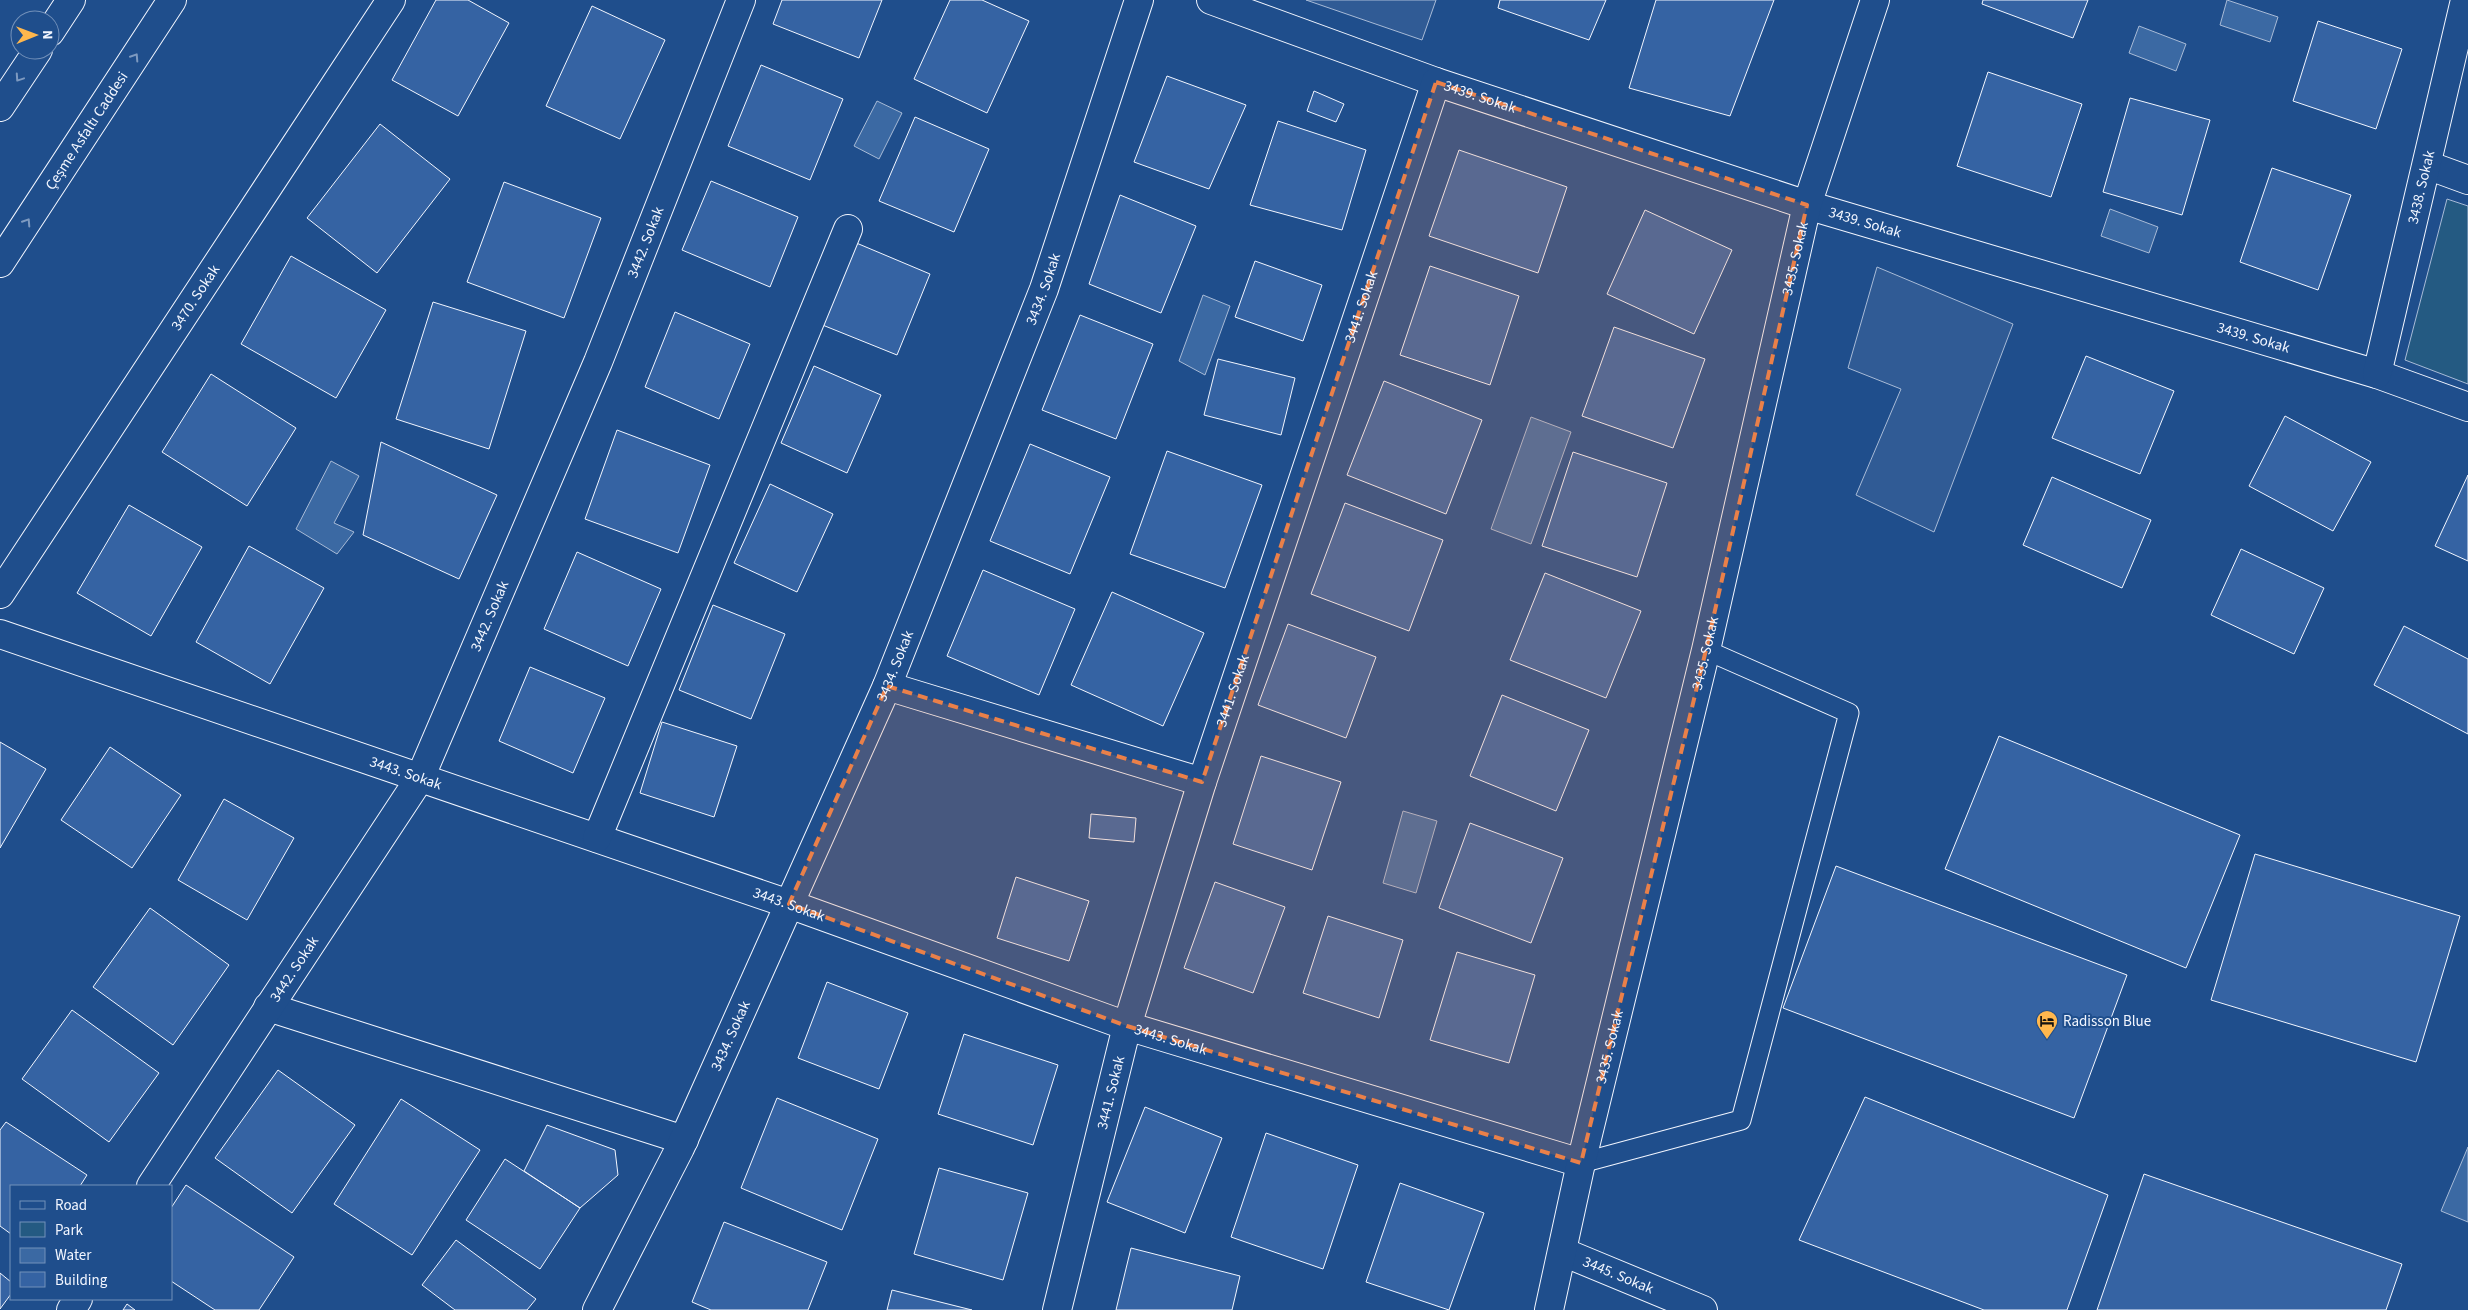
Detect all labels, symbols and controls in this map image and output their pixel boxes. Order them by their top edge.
north arrow [10,10,60,60]
text: N [37,30,57,40]
one-way arrow [129,53,138,63]
street label: Çeşme Asfaltı Caddesi [40,68,133,194]
one-way arrow [16,73,25,82]
street label: 3439. Sokak [1441,75,1519,119]
street label: 3438. Sokak [2403,148,2440,226]
street label: 3439. Sokak [1826,202,1905,244]
street label: 3442. Sokak [622,203,670,281]
one-way arrow [20,219,30,228]
street label: 3435. Sokak [1777,219,1814,297]
street label: 3434. Sokak [1021,250,1066,328]
street label: 3470. Sokak [166,260,225,335]
street label: 3441. Sokak [1340,267,1383,346]
street label: 3439. Sokak [2214,317,2293,359]
street label: 3442. Sokak [465,577,514,655]
street label: 3435. Sokak [1687,614,1724,692]
street label: 3434. Sokak [871,627,919,705]
street label: 3441. Sokak [1211,651,1255,730]
street label: 3443. Sokak [367,751,445,796]
street label: 3443. Sokak [750,882,828,927]
street label: 3442. Sokak [265,932,324,1006]
street label: 3434. Sokak [706,997,756,1075]
street label: 3435. Sokak [1591,1007,1629,1086]
hotel icon: Radisson Blue [2035,1009,2059,1040]
place label: Radisson Blue [2063,1011,2151,1032]
street label: 3443. Sokak [1132,1019,1210,1061]
street label: 3441. Sokak [1092,1053,1130,1132]
legend [10,1185,172,1300]
text: Road [55,1195,87,1216]
text: Park [55,1220,84,1241]
text: Water [55,1245,92,1266]
street label: 3445. Sokak [1580,1251,1657,1300]
text: Building [55,1270,108,1291]

